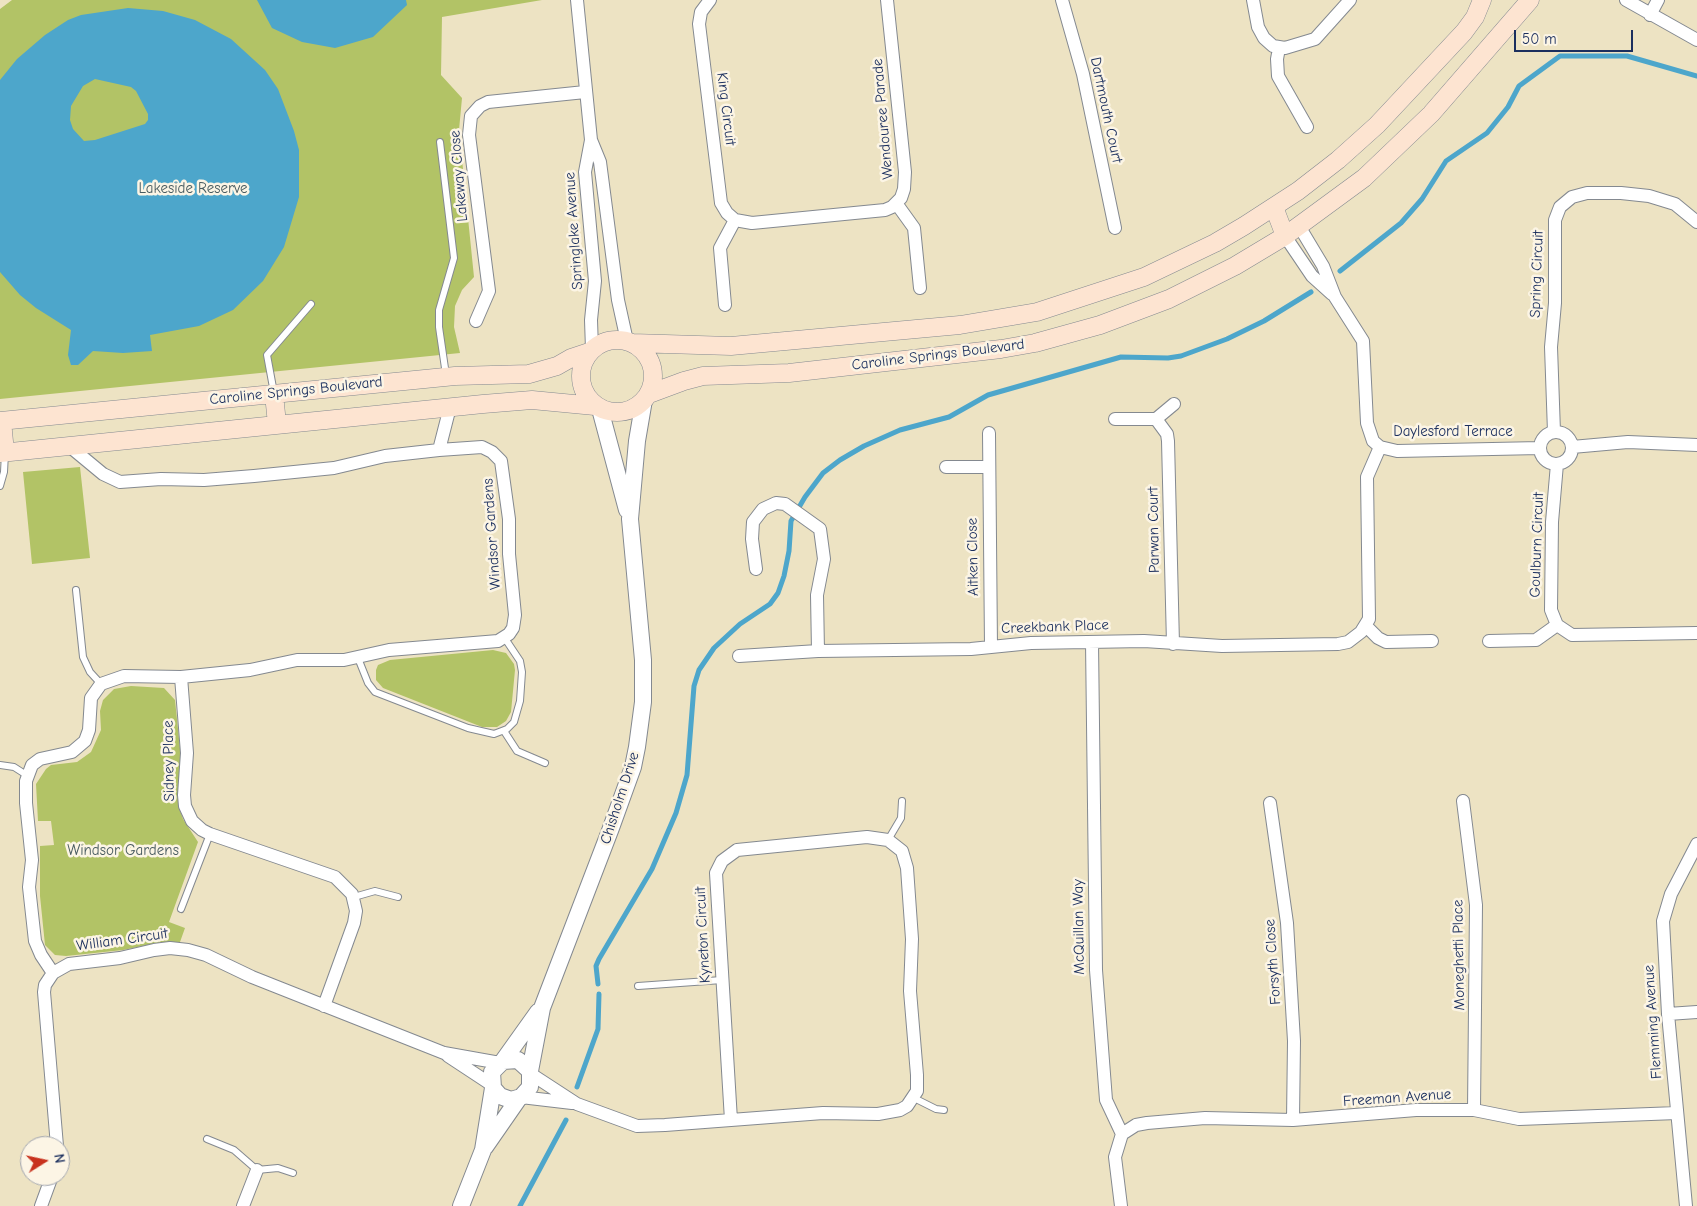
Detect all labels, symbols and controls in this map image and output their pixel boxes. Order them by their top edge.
scale bar [1517,20,1636,52]
text: 50 m [1522,30,1557,48]
street label: Dartmouth Court [1086,55,1126,165]
street label: Wendouree Parade [869,58,897,180]
street label: King Circuit [713,71,739,147]
street label: Lakeway Close [446,130,472,222]
street label: Springlake Avenue [561,172,587,290]
park label: Lakeside Reserve [139,180,247,198]
street label: Spring Circuit [1526,230,1548,318]
street label: Caroline Springs Boulevard [851,335,1025,375]
street label: Caroline Springs Boulevard [209,373,383,409]
street label: Daylesford Terrace [1393,423,1513,441]
street label: Windsor Gardens [479,478,505,590]
street label: Parwan Court [1144,487,1164,573]
street label: Goulburn Circuit [1526,492,1548,598]
street label: Aitken Close [963,518,983,596]
street label: Creekbank Place [1001,616,1109,638]
street label: Sidney Place [159,720,179,802]
street label: Chisholm Drive [597,750,643,846]
park label: Windsor Gardens [67,842,179,860]
street label: McQuillan Way [1069,879,1089,975]
street label: Kyneton Circuit [691,886,715,984]
street label: Moneghetti Place [1449,899,1469,1011]
street label: Forsyth Close [1261,918,1285,1006]
street label: William Circuit [75,925,169,955]
street label: Flemming Avenue [1640,964,1666,1080]
street label: Freeman Avenue [1342,1085,1452,1111]
north arrow [20,1136,70,1186]
text: N [50,1152,68,1164]

